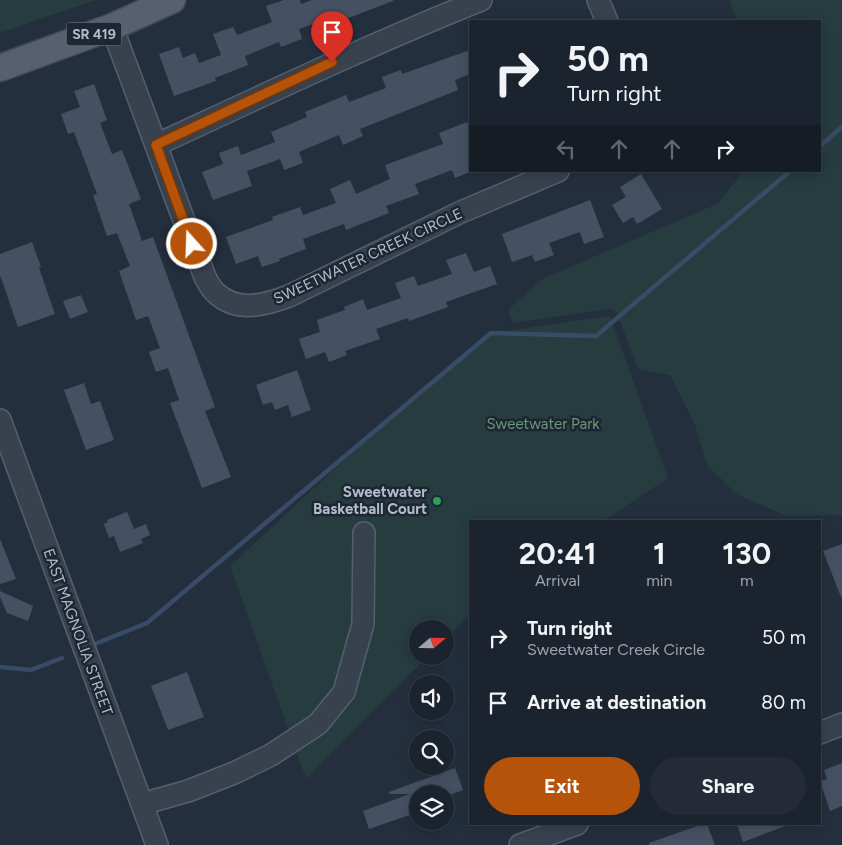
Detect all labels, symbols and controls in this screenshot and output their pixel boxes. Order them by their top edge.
pin [311,11,353,62]
icon: arrive [318,18,346,46]
road number: SR 419 [66,22,122,46]
text: 50 m [567,38,649,80]
icon: right [484,40,549,105]
text: Turn right [567,80,662,107]
icon: left [552,135,580,163]
icon: ahead [605,135,633,163]
icon: ahead [658,135,686,163]
icon: right [711,135,739,163]
street label: SWEETWATER CREEK CIRCLE [271,204,465,308]
position arrow [165,217,217,269]
park label: Sweetwater Park [486,415,600,433]
place label: Sweetwater Basketball Court [313,483,427,518]
marker: Sweetwater Basketball Court [431,495,443,507]
text: 20:41 [519,535,596,572]
text: 1 [653,535,666,572]
text: 130 [722,535,771,572]
street label: EAST MAGNOLIA STREET [39,546,117,718]
text: Arrival [535,571,580,590]
text: min [646,571,672,590]
text: m [740,571,754,590]
text: Turn right [527,617,613,640]
north arrow [409,620,454,665]
map controls [409,620,454,830]
icon: right [484,624,512,652]
text: 50 m [762,626,806,649]
text: Sweetwater Creek Circle [527,640,705,659]
button: sound [409,675,454,720]
icon: arrive [484,689,512,717]
text: Arrive at destination [527,691,706,714]
text: 80 m [761,691,806,714]
button: search [409,730,454,775]
button: Exit [484,757,640,815]
button: Share [650,757,806,815]
button: layers [409,785,454,830]

